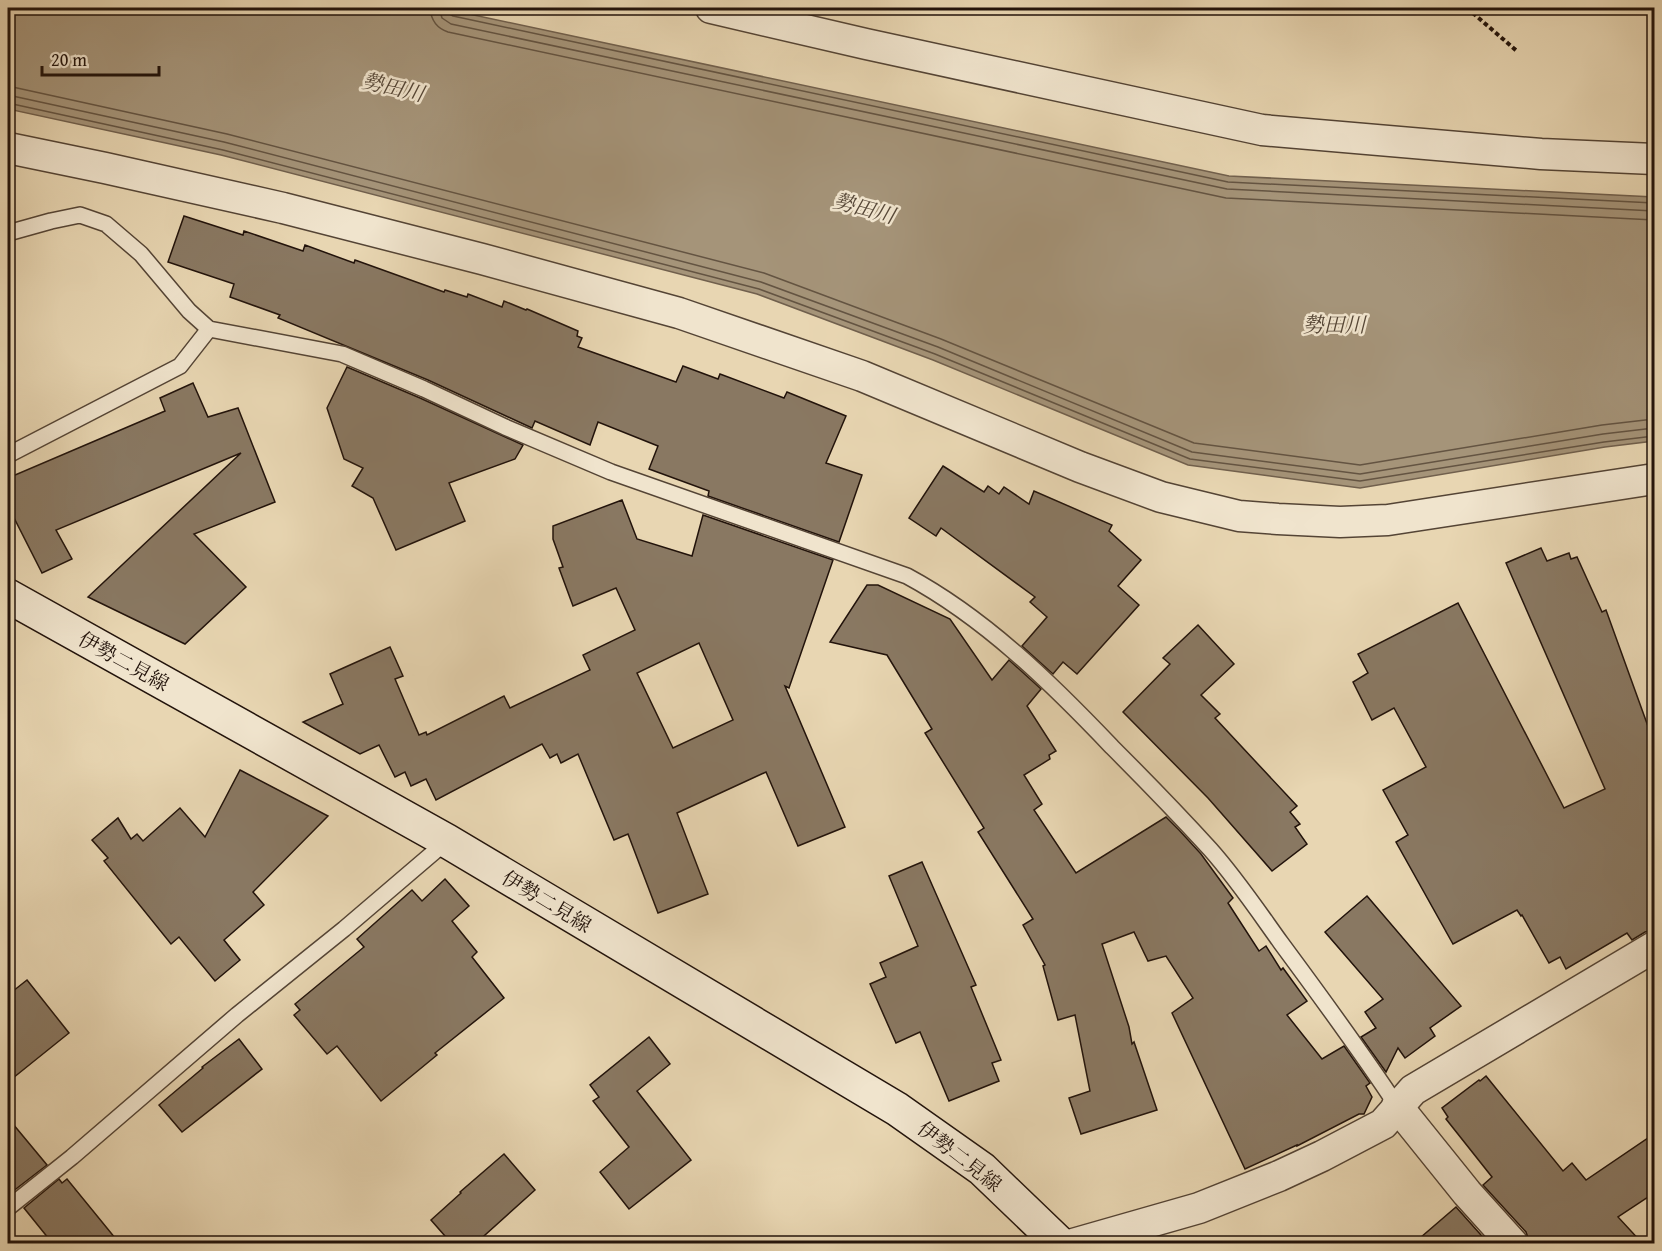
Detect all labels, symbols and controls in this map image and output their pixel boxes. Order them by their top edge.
scale bar [42,39,159,77]
text: 20 m [51,46,87,73]
water label: 勢田川 [359,65,429,110]
water label: 勢田川 [830,185,900,232]
water label: 勢田川 [1303,309,1367,340]
street label: 伊勢二見線 [73,624,175,698]
street label: 伊勢二見線 [497,863,597,939]
street label: 伊勢二見線 [912,1114,1008,1198]

